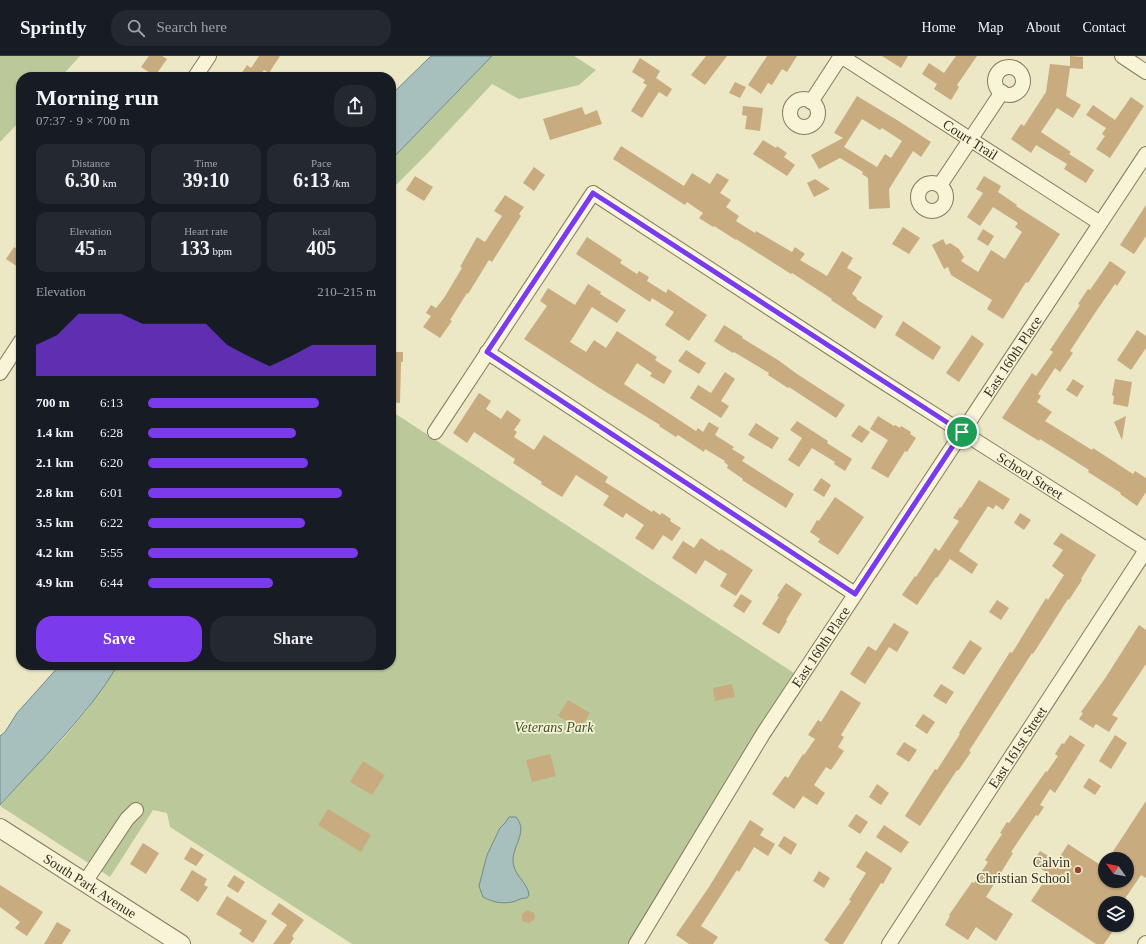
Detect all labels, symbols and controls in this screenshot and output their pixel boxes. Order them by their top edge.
search box [111,10,391,46]
text: Sprintly [20,17,87,38]
icon: search [125,17,147,39]
text: Search here [157,19,227,35]
text: Home [922,20,956,35]
text: Map [978,20,1003,35]
text: About [1025,20,1060,35]
text: Contact [1082,20,1126,35]
text: Morning run [36,85,159,110]
button: share [334,85,376,127]
text: 07:37 · 9 × 700 m [36,113,130,128]
street label: Court Trail [940,117,1000,163]
text: Distance [71,157,110,169]
text: Time [195,157,217,169]
text: Pace [311,157,332,169]
text: 6.30 [65,169,100,191]
text: 39:10 [183,169,229,191]
text: 6:13 [293,169,330,191]
text: km [100,177,117,189]
text: /km [330,177,350,189]
text: Elevation [70,225,112,237]
text: Heart rate [184,225,228,237]
text: kcal [312,225,330,237]
text: 45 [75,237,95,259]
text: 133 [180,237,210,259]
text: 405 [306,237,336,259]
text: m [95,245,106,257]
text: bpm [210,245,232,257]
text: Elevation [36,284,86,299]
text: 210–215 m [317,284,376,299]
street label: East 160th Place [981,314,1045,400]
text: 700 m [36,395,70,410]
text: 6:13 [100,395,123,410]
pin [945,415,979,449]
icon: arrive [951,421,973,443]
text: 1.4 km [36,425,74,440]
text: 6:28 [100,425,123,440]
street label: School Street [994,449,1066,502]
text: 2.1 km [36,455,74,470]
text: 6:20 [100,455,123,470]
text: 2.8 km [36,485,74,500]
text: 6:01 [100,485,123,500]
text: 3.5 km [36,515,74,530]
text: 6:22 [100,515,123,530]
text: 4.2 km [36,545,74,560]
text: 5:55 [100,545,123,560]
text: 4.9 km [36,575,74,590]
text: 6:44 [100,575,123,590]
street label: East 160th Place [789,604,853,690]
button: Save [36,616,202,662]
button: Share [210,616,376,662]
street label: East 161st Street [986,704,1050,791]
park label: Veterans Park [515,720,594,735]
street label: South Park Avenue [41,851,139,921]
north arrow [1098,852,1134,888]
map controls [1098,852,1134,932]
place label: Calvin Christian School [976,855,1070,886]
marker: Calvin Christian School [1073,865,1083,875]
button: layers [1098,896,1134,932]

